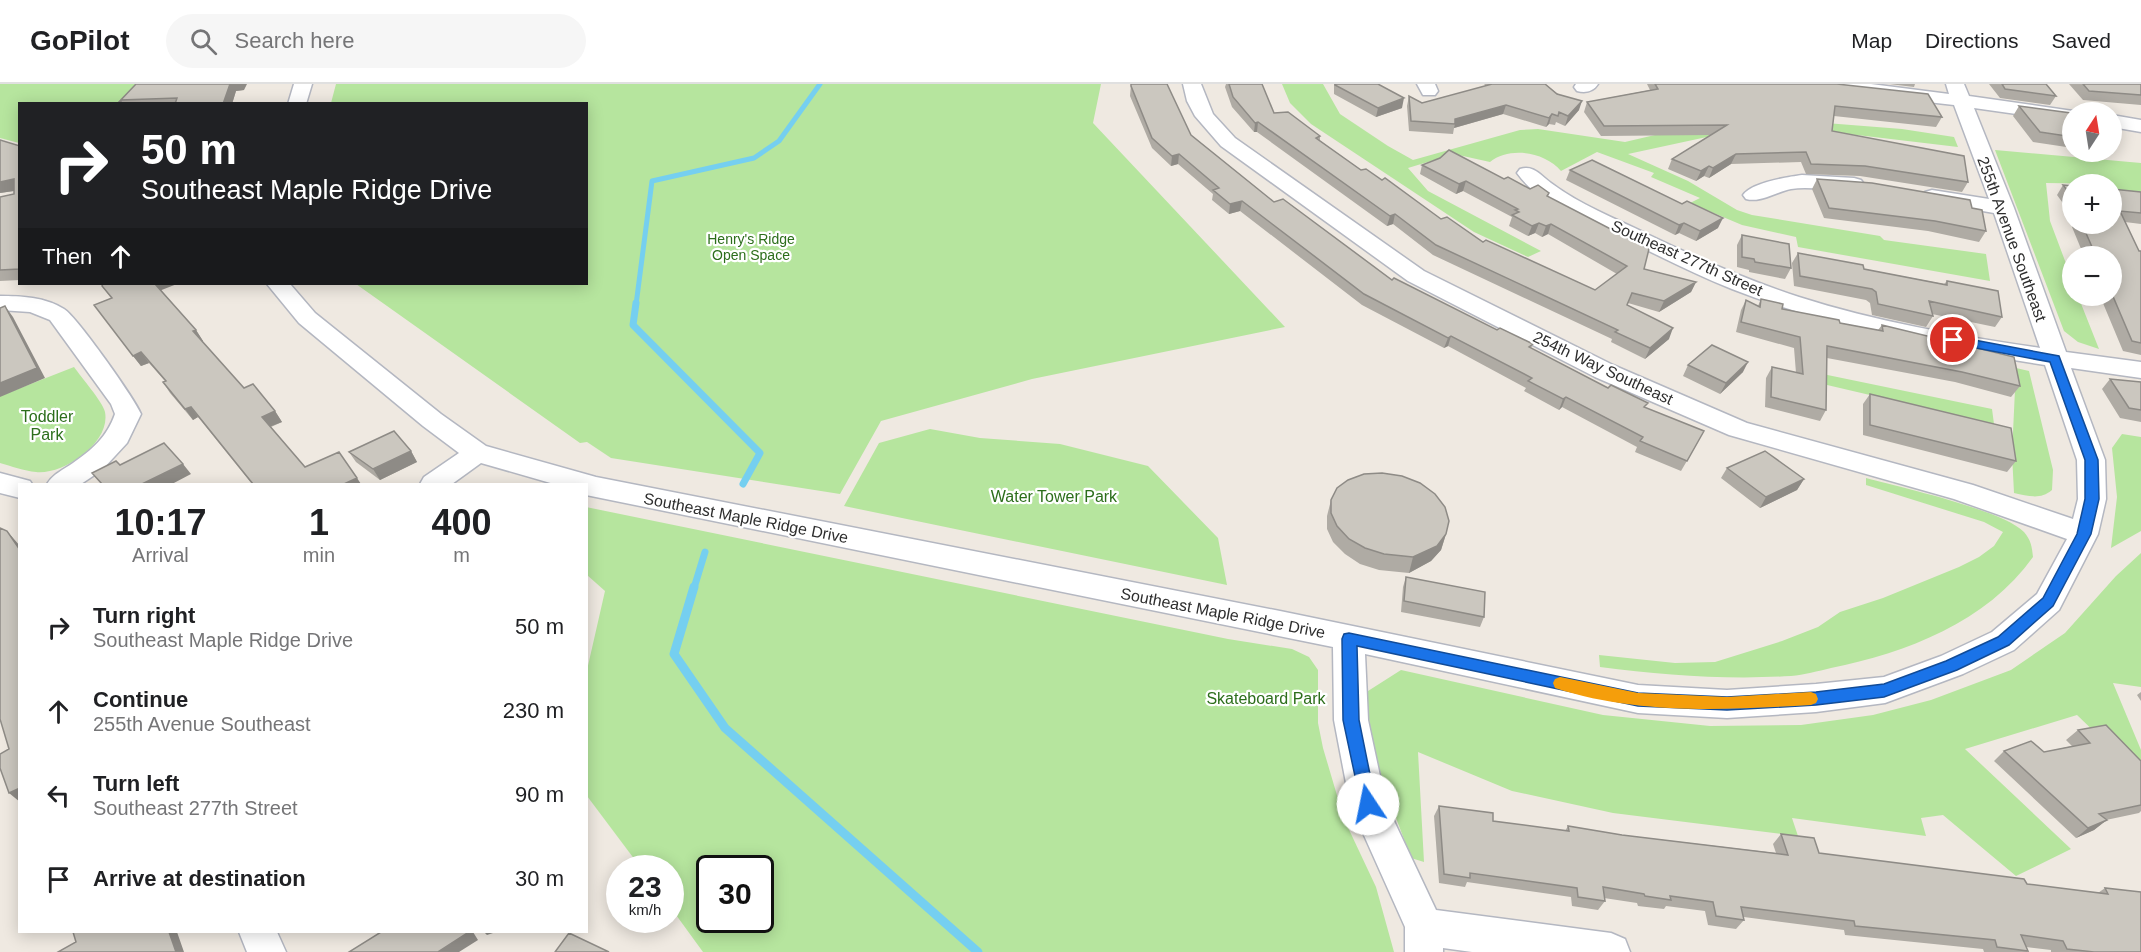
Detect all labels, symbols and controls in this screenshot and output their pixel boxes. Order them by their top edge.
search box [166,14,586,68]
text: GoPilot [30,25,130,56]
icon: search [187,25,220,58]
text: Search here [235,28,354,53]
text: Map [1851,29,1892,52]
text: Directions [1925,29,2018,52]
text: Saved [2051,29,2111,52]
north arrow [2062,102,2122,162]
map controls [2062,102,2122,306]
icon: right [42,126,120,204]
text: 50 m [141,126,237,173]
street label: 255th Avenue Southeast [1974,154,2050,324]
button: + [2062,174,2122,234]
text: Southeast Maple Ridge Drive [141,175,492,205]
street label: Southeast 277th Street [1609,217,1766,299]
park label: Henry's Ridge Open Space [707,231,795,263]
icon: ahead [104,240,137,273]
text: Then [42,244,92,269]
button: − [2062,246,2122,306]
pin [1927,314,1978,365]
icon: arrive [1936,323,1969,356]
street label: 254th Way Southeast [1530,328,1676,408]
park label: Toddler Park [21,408,74,443]
park label: Water Tower Park [991,488,1118,505]
street label: Southeast Maple Ridge Drive [642,490,850,546]
text: 10:17 [114,502,206,543]
text: 1 [309,502,329,543]
text: 400 [431,502,492,543]
text: Arrival [132,544,189,566]
text: min [303,544,335,566]
text: m [453,544,470,566]
street label: Southeast Maple Ridge Drive [1119,585,1327,641]
text: Turn right [93,603,195,628]
icon: right [42,611,75,644]
text: 50 m [515,614,564,639]
text: Southeast Maple Ridge Drive [93,629,353,651]
text: Continue [93,687,188,712]
park label: Skateboard Park [1206,690,1327,707]
icon: ahead [42,695,75,728]
text: 230 m [503,698,564,723]
text: 255th Avenue Southeast [93,713,311,735]
text: Turn left [93,771,179,796]
position arrow [1336,772,1400,836]
icon: left [42,779,75,812]
text: 90 m [515,782,564,807]
text: Southeast 277th Street [93,797,298,819]
speed limit sign: 30 [696,855,774,933]
icon: arrive [42,863,75,896]
text: Arrive at destination [93,866,306,891]
text: 30 m [515,866,564,891]
text: 23 [628,870,662,903]
text: km/h [629,901,661,918]

